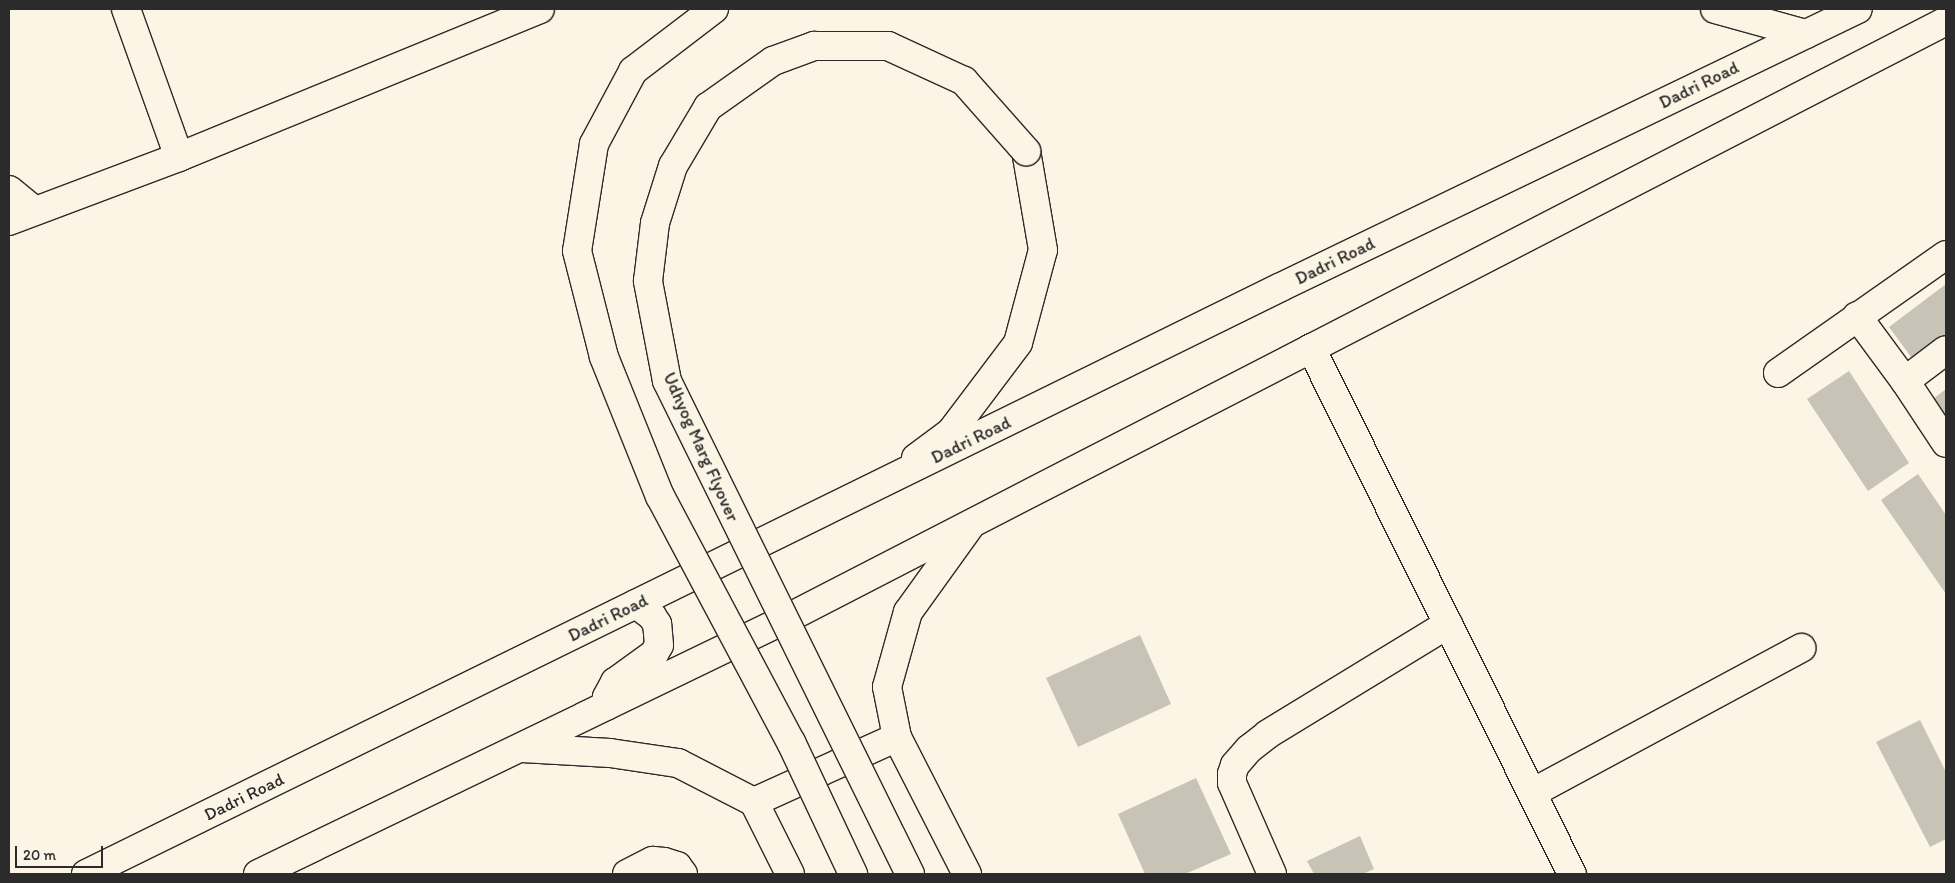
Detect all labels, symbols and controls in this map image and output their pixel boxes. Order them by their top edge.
street label: Dadri Road [1656,57,1742,113]
street label: Dadri Road [1292,233,1378,289]
street label: Udhyog Marg Flyover [658,369,744,525]
street label: Dadri Road [928,412,1014,468]
street label: Dadri Road [565,590,651,646]
street label: Dadri Road [201,769,287,825]
scale bar [18,836,105,868]
text: 20 m [23,846,56,864]

